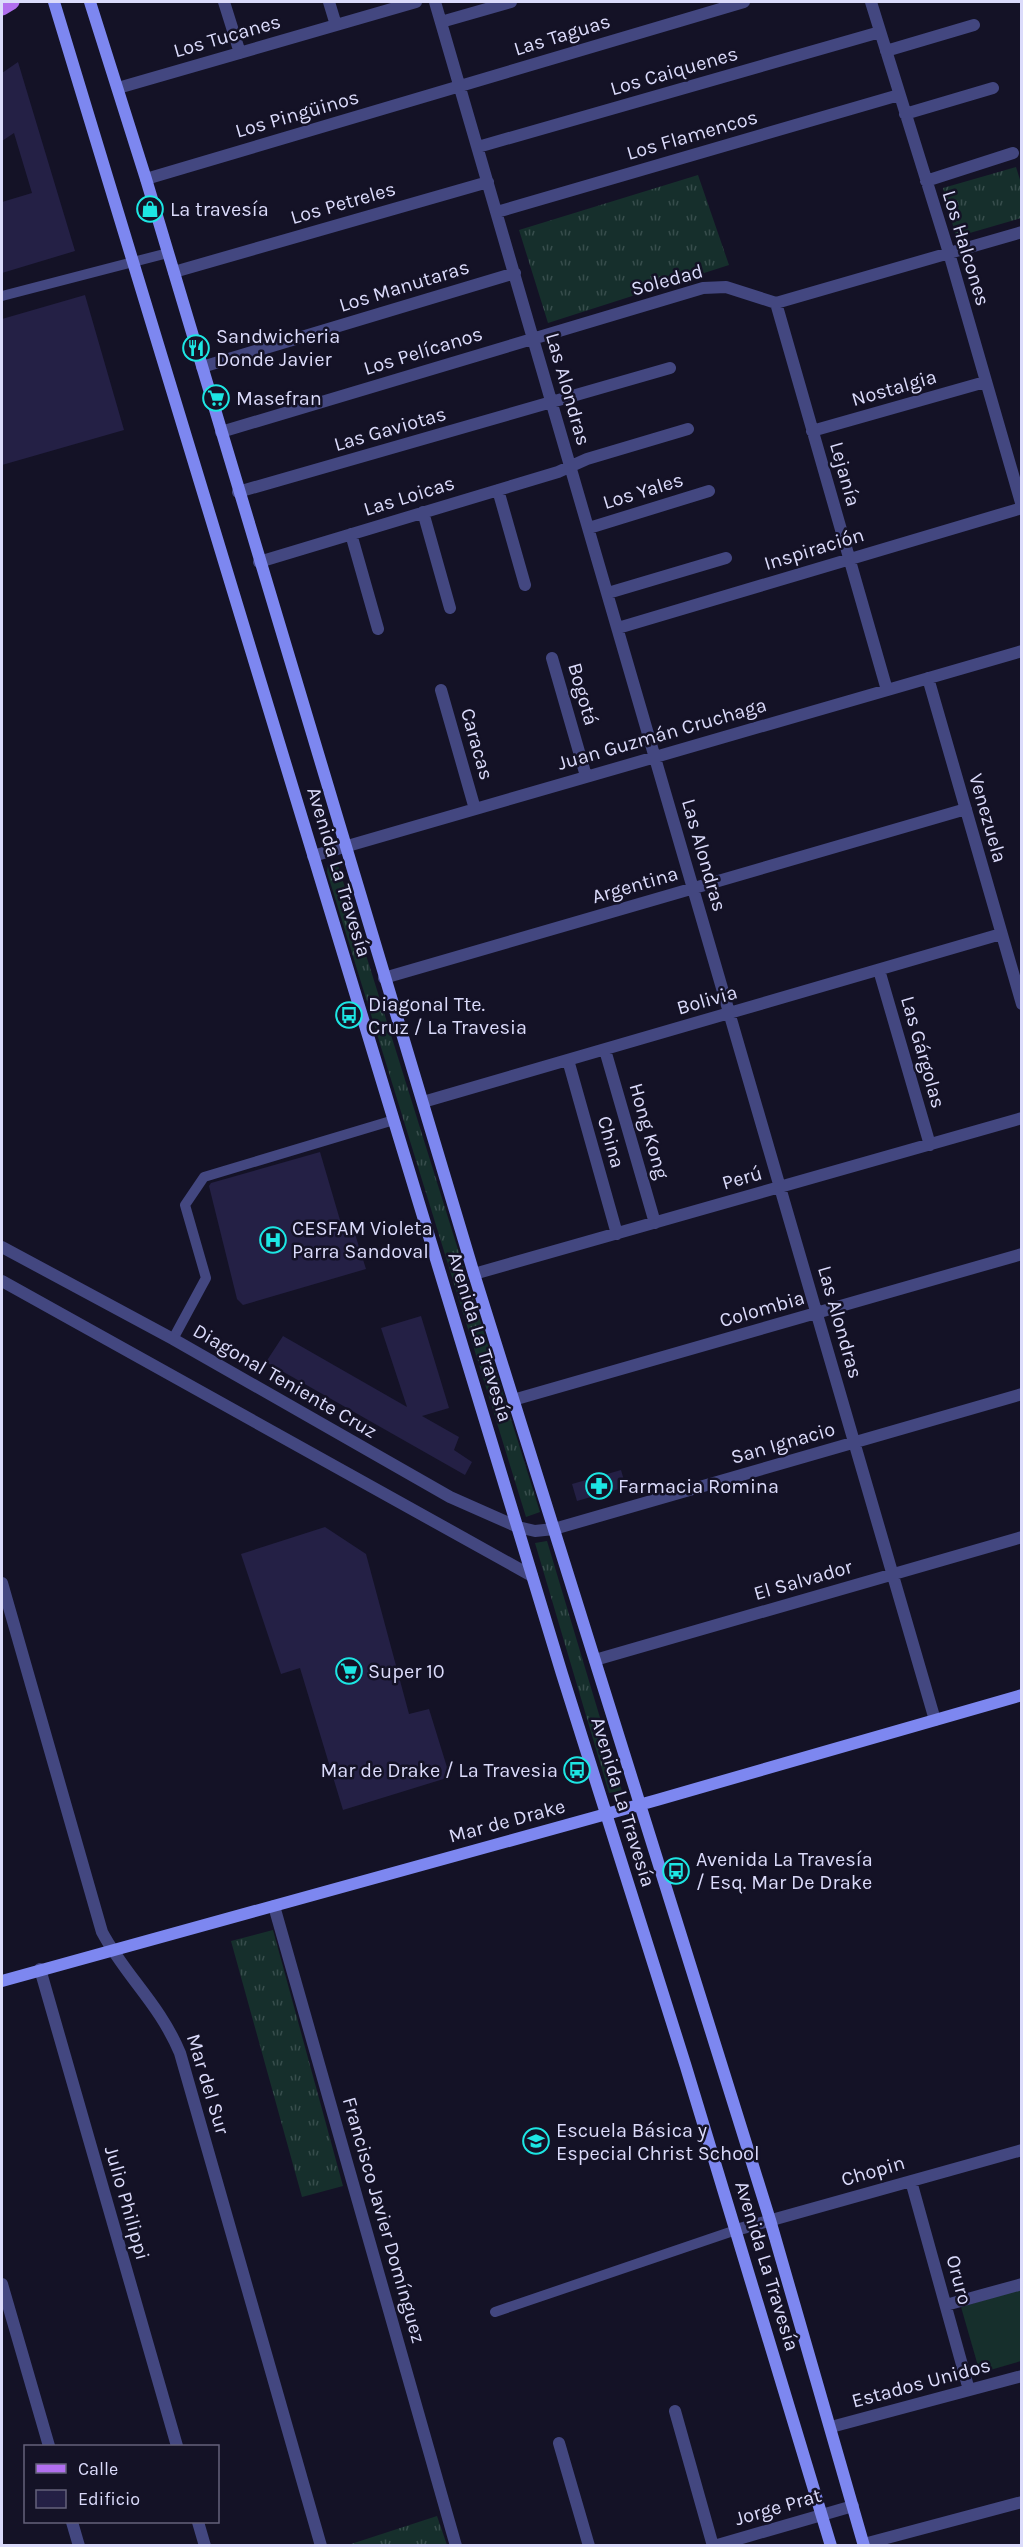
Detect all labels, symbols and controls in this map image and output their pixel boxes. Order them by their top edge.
street label: Las Taguas [511,9,613,61]
street label: Los Tucanes [171,10,283,62]
street label: Los Caiquenes [608,42,740,100]
street label: Los Pingüinos [233,85,361,143]
street label: Los Flamencos [624,105,760,165]
street label: Los Petreles [288,177,398,229]
street label: Los Halcones [938,187,994,309]
shop icon: La travesía [135,194,165,224]
place label: La travesía [170,198,269,221]
street label: Los Manutaras [336,255,472,317]
street label: Soledad [628,259,706,301]
street label: Los Pelícanos [361,322,485,380]
place label: Sandwicheria Donde Javier [216,325,340,371]
street label: Las Alondras [541,330,595,448]
restaurant icon: Sandwicheria Donde Javier [181,333,211,363]
street label: Nostalgia [849,365,939,411]
supermarket icon: Masefran [201,383,231,413]
place label: Masefran [236,387,322,410]
street label: Las Gaviotas [331,402,449,456]
street label: Lejanía [825,439,865,509]
street label: Los Yales [600,468,686,514]
street label: Las Loicas [361,471,457,521]
street label: Inspiración [761,523,867,575]
street label: Bogotá [563,660,603,728]
street label: Juan Guzmán Cruchaga [555,693,769,775]
street label: Caracas [456,706,498,782]
street label: Venezuela [964,771,1012,865]
street label: Avenida La Travesía [302,784,376,960]
street label: Las Alondras [677,796,731,914]
street label: Argentina [589,862,681,908]
street label: Bolivia [674,980,740,1020]
place label: Diagonal Tte. Cruz / La Travesia [368,993,527,1039]
street label: Las Gárgolas [896,993,950,1111]
bus stop icon: Diagonal Tte. Cruz / La Travesia [334,1000,364,1030]
street label: Hong Kong [624,1080,674,1182]
street label: China [593,1113,629,1171]
street label: Perú [719,1161,765,1195]
place label: CESFAM Violeta Parra Sandoval [292,1217,433,1263]
hospital icon: CESFAM Violeta Parra Sandoval [258,1225,288,1255]
street label: Avenida La Travesía [443,1249,517,1425]
street label: Las Alondras [813,1263,867,1381]
street label: Colombia [717,1286,807,1332]
street label: Diagonal Teniente Cruz [189,1319,381,1443]
street label: San Ignacio [728,1417,838,1469]
pharmacy icon: Farmacia Romina [584,1471,614,1501]
place label: Farmacia Romina [618,1475,779,1498]
street label: El Salvador [751,1555,856,1605]
supermarket icon: Super 10 [334,1656,364,1686]
place label: Super 10 [368,1660,445,1683]
street label: Avenida La Travesía [586,1714,660,1890]
bus stop icon: Mar de Drake / La Travesia [562,1755,592,1785]
place label: Mar de Drake / La Travesia [320,1759,558,1782]
street label: Mar de Drake [446,1794,568,1848]
place label: Avenida La Travesía / Esq. Mar De Drake [696,1848,873,1894]
bus stop icon: Avenida La Travesía / Esq. Mar De Drake [661,1856,691,1886]
street label: Mar del Sur [182,2031,234,2138]
street label: Francisco Javier Domínguez [338,2094,430,2346]
place label: Escuela Básica y Especial Christ School [556,2119,760,2165]
school or university icon: Escuela Básica y Especial Christ School [521,2126,551,2156]
street label: Julio Philippi [100,2143,154,2263]
street label: Chopin [839,2151,907,2191]
street label: Avenida La Travesía [730,2178,804,2354]
street label: Oruro [941,2253,977,2307]
street label: Estados Unidos [849,2353,993,2413]
legend [24,2445,219,2523]
text: Calle [78,2458,118,2480]
street label: Jorge Prat [732,2484,824,2530]
text: Edificio [78,2488,140,2510]

